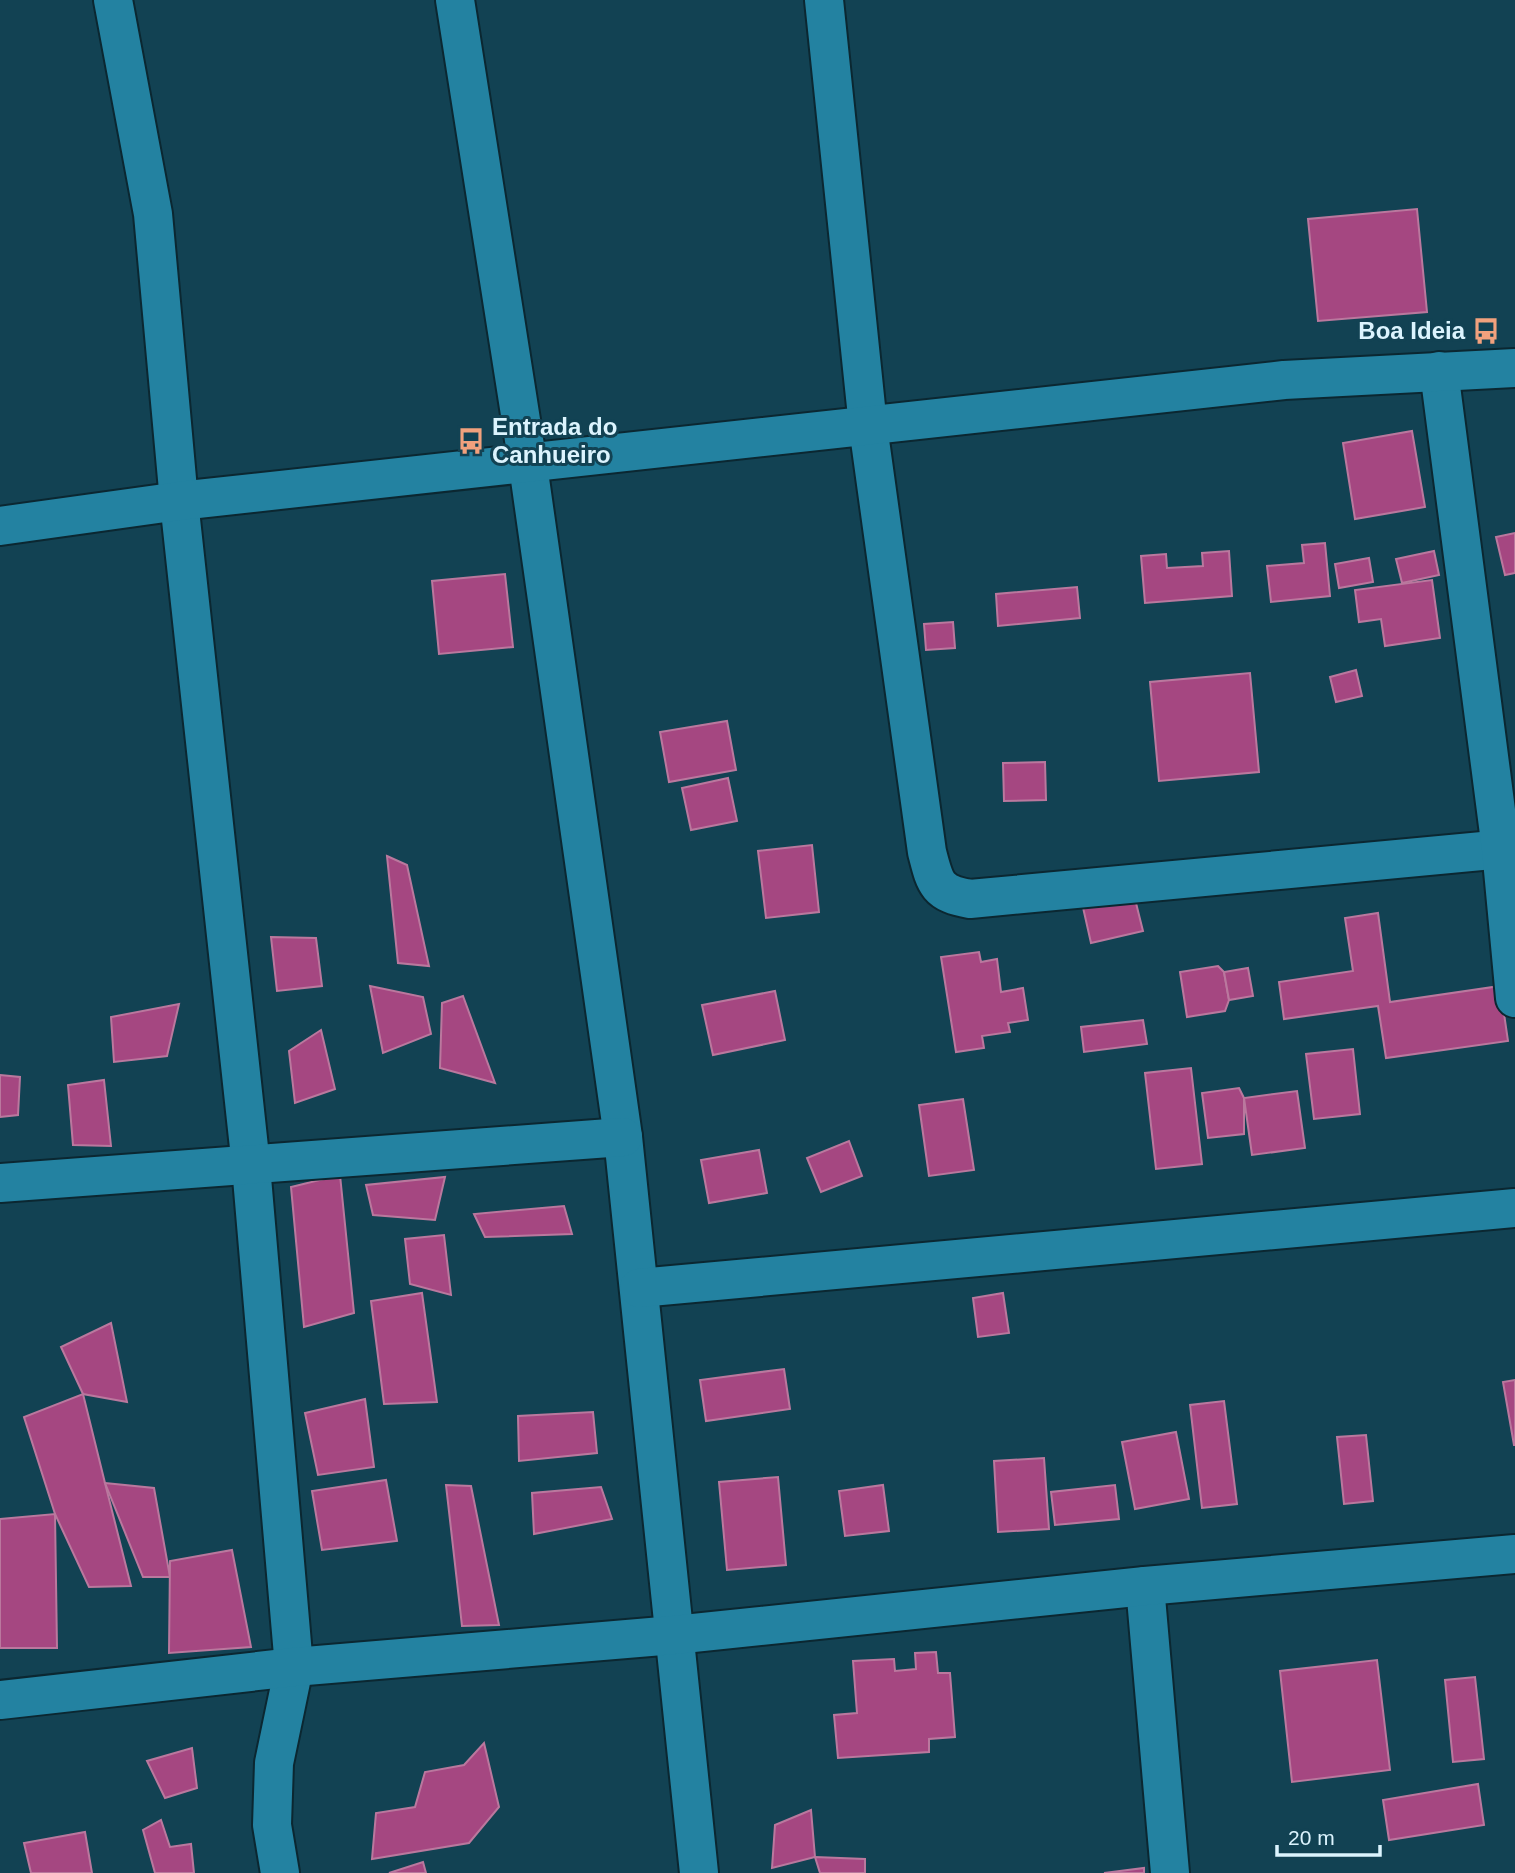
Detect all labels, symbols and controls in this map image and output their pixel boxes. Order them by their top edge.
bus stop icon: Boa Ideia [1471,316,1501,346]
place label: Boa Ideia [1358,317,1466,344]
place label: Entrada do Canhueiro [492,413,617,468]
bus stop icon: Entrada do Canhueiro [456,426,486,456]
scale bar [1277,1814,1380,1858]
text: 20 m [1288,1826,1335,1849]

